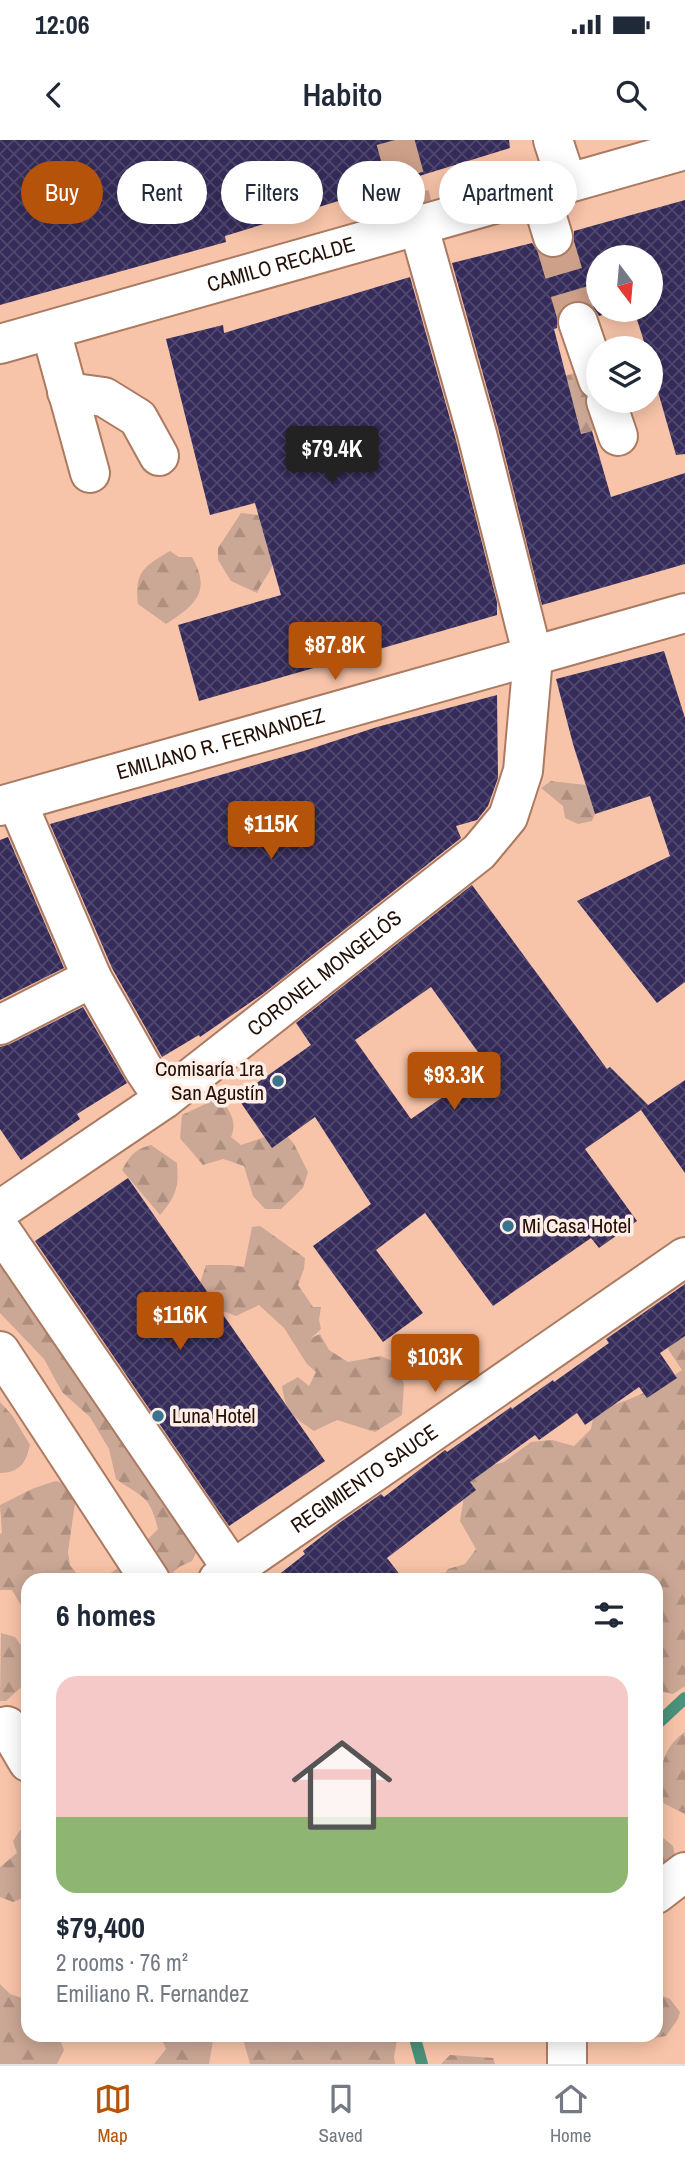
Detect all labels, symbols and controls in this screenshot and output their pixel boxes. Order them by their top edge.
text: 12:06 [35,7,90,42]
text: Habito [302,73,383,116]
icon: back [35,76,73,114]
icon: search [612,76,650,114]
chip: Buy [21,161,103,224]
chip: Rent [117,161,207,224]
chip: Filters [221,161,323,224]
chip: New [337,161,425,224]
chip: Apartment [439,161,577,224]
street label: CAMILO RECALDE [204,229,358,299]
north arrow [586,245,663,322]
map controls [586,245,663,413]
button: layers [586,336,663,413]
pin: $79.4K [275,426,389,486]
text: $79.4K [302,433,362,464]
pin: $87.8K [278,622,392,682]
text: $87.8K [305,629,365,660]
street label: EMILIANO R. FERNANDEZ [113,700,328,786]
pin: $115K [222,802,320,861]
text: $115K [244,808,298,839]
street label: CORONEL MONGELÓS [241,903,407,1042]
pin: $93.3K [397,1052,511,1112]
place label: Comisaría 1ra San Agustín [155,1054,264,1107]
text: $93.3K [424,1059,484,1090]
marker: Comisaría 1ra San Agustín [270,1073,286,1089]
place label: Mi Casa Hotel [522,1211,631,1240]
marker: Mi Casa Hotel [500,1218,516,1234]
pin: $116K [131,1292,229,1352]
text: $116K [153,1299,207,1330]
pin: $103K [386,1334,484,1394]
text: $103K [407,1341,463,1372]
place label: Luna Hotel [172,1401,255,1430]
marker: Luna Hotel [150,1408,166,1424]
street label: REGIMIENTO SAUCE [285,1417,444,1539]
text: 6 homes [56,1595,156,1635]
icon: filters [590,1596,628,1634]
icon: home [279,1722,405,1848]
text: $79,400 [56,1907,145,1947]
text: 2 rooms · 76 m² [56,1947,188,1978]
text: Emiliano R. Fernandez [56,1978,249,2009]
tab: Map [94,2080,132,2148]
tab: Saved [319,2080,363,2148]
tab: Home [550,2080,591,2148]

